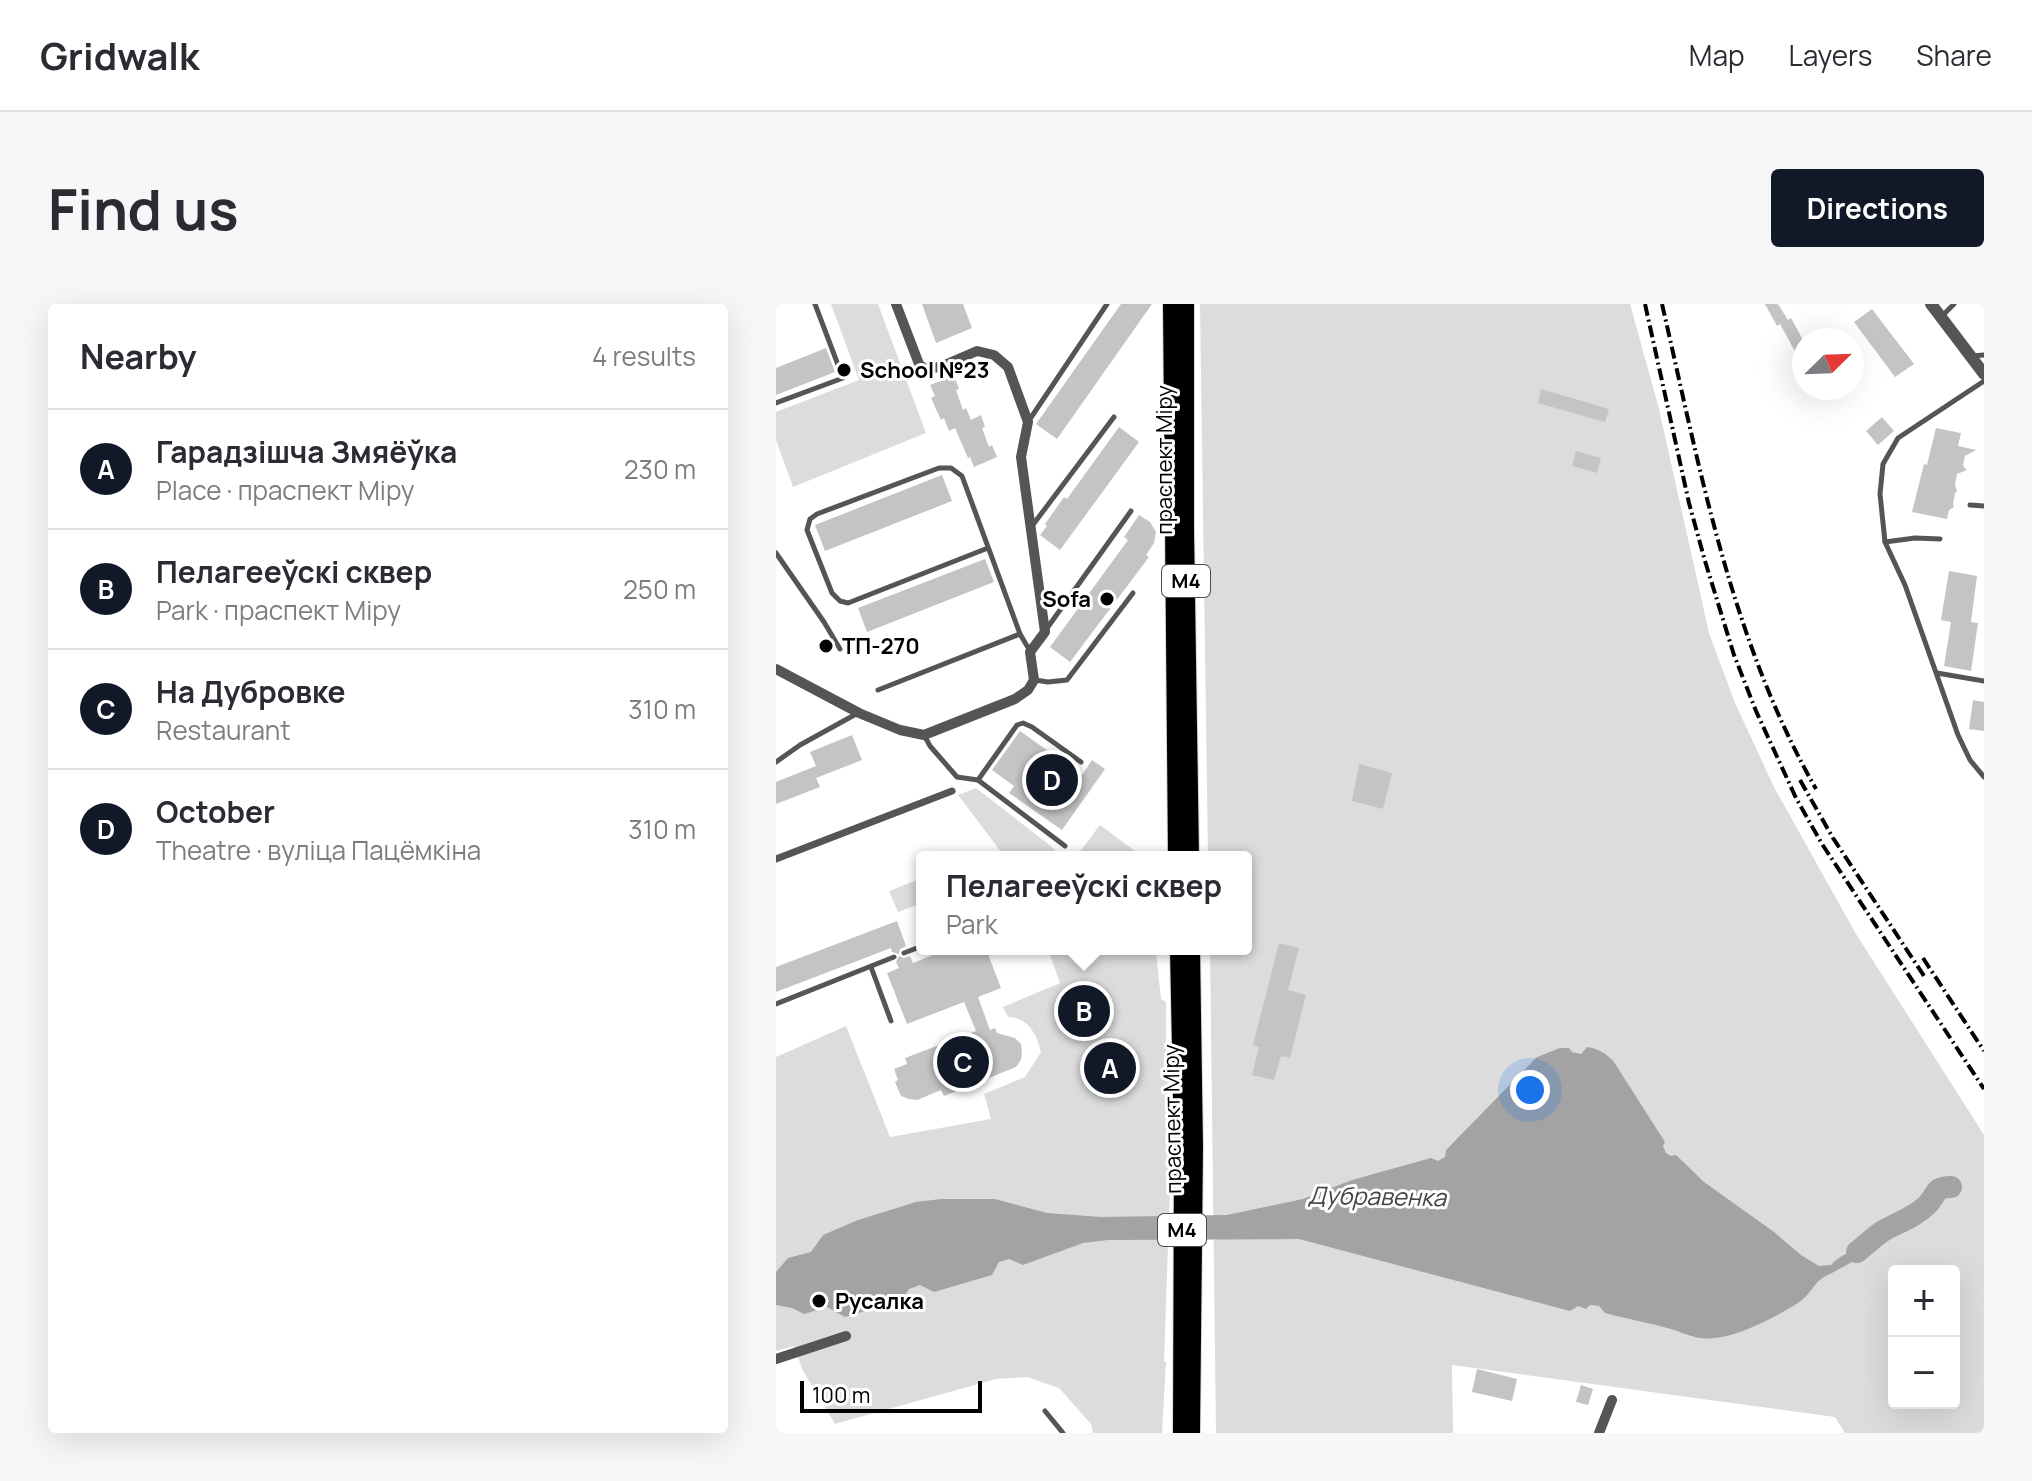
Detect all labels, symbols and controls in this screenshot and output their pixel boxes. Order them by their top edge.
text: Gridwalk [40,29,199,81]
text: Map [1689,36,1745,74]
text: Layers [1789,36,1872,74]
text: Share [1916,36,1992,74]
button: Directions [1771,169,1984,247]
text: Find us [48,170,239,247]
north arrow [1792,328,1864,400]
text: Nearby [80,333,196,379]
text: 4 results [592,338,696,374]
place label: School №23 [860,355,989,385]
marker: School №23 [835,361,853,379]
street label: праспект Міру [1149,385,1179,535]
text: Гарадзішча Змяёўка [156,431,457,472]
text: A [97,451,115,487]
text: 230 m [624,451,696,487]
text: Place · праспект Міру [156,472,415,508]
text: Пелагееўскі сквер [156,551,432,592]
road number: М4 [1162,565,1210,597]
text: B [98,571,114,607]
text: 250 m [623,571,696,607]
place label: Sofa [1042,584,1091,614]
marker: Sofa [1098,590,1116,608]
text: Park · праспект Міру [156,592,401,628]
place label: ТП-270 [842,631,920,661]
marker: ТП-270 [817,637,835,655]
text: На Дубровке [156,671,346,712]
text: C [96,691,116,727]
text: 310 m [628,691,696,727]
text: Restaurant [156,712,291,748]
pin: D [1026,750,1078,810]
text: October [156,791,275,832]
text: D [97,811,115,847]
text: 310 m [628,811,696,847]
text: Theatre · вуліца Пацёмкіна [156,832,481,868]
popup [916,851,1252,955]
text: Пелагееўскі сквер [946,865,1222,906]
text: Park [946,906,998,942]
pin: B [1058,981,1110,1041]
pin: C [937,1032,989,1092]
pin: A [1084,1038,1136,1098]
street label: праспект Міру [1156,1044,1188,1194]
your location [1510,1070,1550,1110]
water label: Дубравенка [1308,1178,1448,1213]
road number: М4 [1158,1214,1206,1246]
map controls [1888,1265,1960,1409]
button: + [1888,1265,1960,1337]
place label: Русалка [835,1286,924,1316]
marker: Русалка [810,1292,828,1310]
button: − [1888,1337,1960,1409]
scale bar [800,1377,982,1413]
text: 100 m [812,1380,870,1410]

